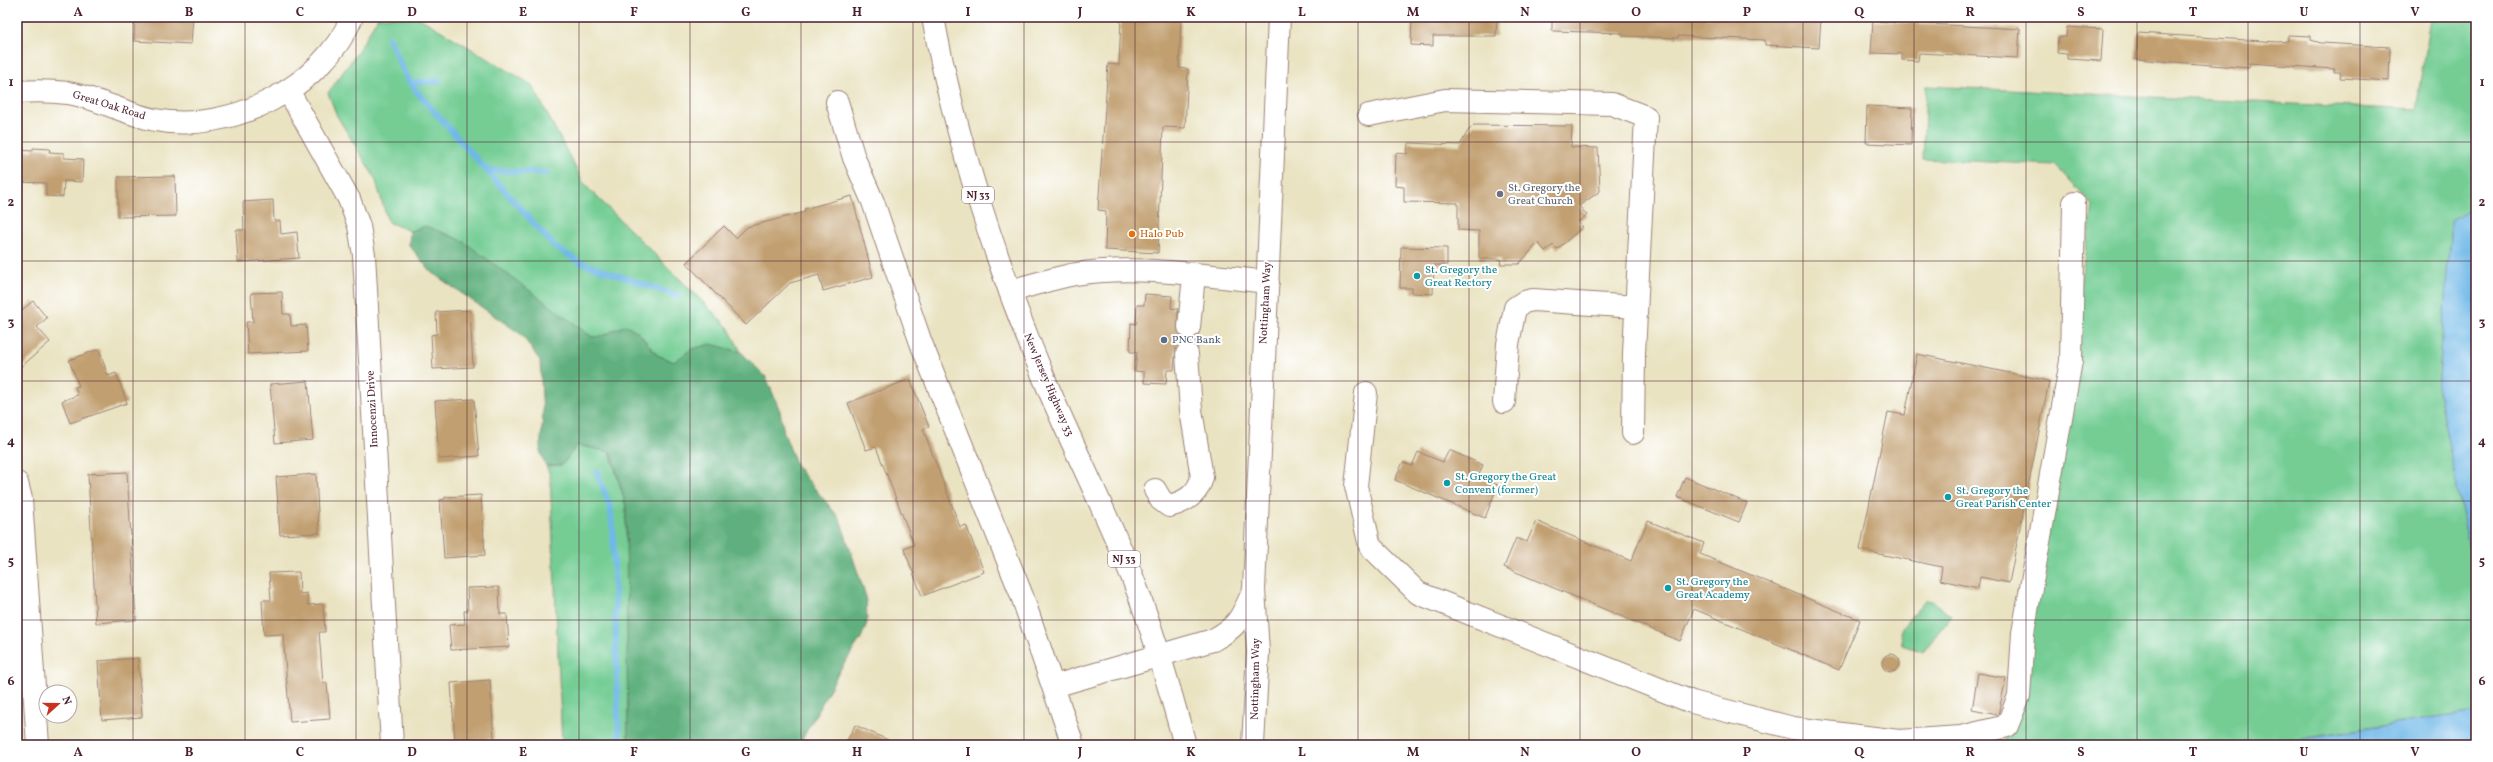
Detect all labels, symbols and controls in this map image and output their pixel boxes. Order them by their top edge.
text: A [73,4,83,22]
text: B [185,4,194,22]
text: C [296,4,304,22]
text: D [407,4,417,22]
text: E [519,4,527,22]
text: F [630,4,638,22]
text: G [741,4,751,22]
text: H [852,4,862,22]
text: I [966,4,971,22]
text: J [1077,4,1083,22]
text: K [1186,4,1196,22]
text: L [1298,4,1306,22]
text: M [1407,4,1420,22]
text: N [1520,4,1530,22]
text: O [1631,4,1641,22]
text: P [1743,4,1751,22]
text: Q [1854,4,1865,22]
text: R [1965,4,1975,22]
text: S [2077,4,2085,22]
text: T [2189,4,2198,22]
text: U [2300,4,2309,22]
text: V [2410,4,2420,22]
text: 1 [8,74,14,92]
text: 1 [2479,74,2485,92]
street label: Great Oak Road [71,88,147,124]
place label: St. Gregory the Great Church [1508,181,1580,209]
road number: NJ 33 [962,187,994,203]
marker: St. Gregory the Great Church [1495,189,1505,199]
text: 2 [8,194,15,212]
text: 2 [2479,194,2486,212]
place label: Halo Pub [1140,227,1184,242]
marker: Halo Pub [1127,229,1137,239]
street label: Nottingham Way [1256,262,1276,344]
place label: St. Gregory the Great Rectory [1425,263,1497,291]
marker: St. Gregory the Great Rectory [1412,271,1422,281]
text: 3 [8,314,15,332]
text: 3 [2479,314,2486,332]
street label: New Jersey Highway 33 [1019,331,1077,439]
place label: PNC Bank [1172,333,1221,348]
marker: PNC Bank [1159,335,1169,345]
street label: Innocenzi Drive [363,370,383,448]
text: 4 [7,433,15,451]
text: 4 [2478,433,2486,451]
place label: St. Gregory the Great Convent (former) [1455,470,1557,498]
marker: St. Gregory the Great Convent (former) [1442,478,1452,488]
place label: St. Gregory the Great Parish Center [1956,484,2051,512]
marker: St. Gregory the Great Parish Center [1943,492,1953,502]
road number: NJ 33 [1108,551,1140,567]
text: 5 [8,553,14,571]
text: 5 [2479,553,2485,571]
place label: St. Gregory the Great Academy [1676,575,1750,603]
marker: St. Gregory the Great Academy [1663,583,1673,593]
street label: Nottingham Way [1248,638,1264,720]
text: 6 [7,673,15,691]
text: 6 [2478,673,2486,691]
north arrow [38,684,78,724]
text: N [58,695,74,707]
text: A [73,744,83,762]
text: B [185,744,194,762]
text: C [296,744,304,762]
text: D [407,744,417,762]
text: E [519,744,527,762]
text: F [630,744,638,762]
text: G [741,744,751,762]
text: H [852,744,862,762]
text: I [966,744,971,762]
text: J [1077,744,1083,762]
text: K [1186,744,1196,762]
text: L [1298,744,1306,762]
text: M [1407,744,1420,762]
text: N [1520,744,1530,762]
text: O [1631,744,1641,762]
text: P [1743,744,1751,762]
text: Q [1854,744,1865,762]
text: R [1965,744,1975,762]
text: S [2077,744,2085,762]
text: T [2189,744,2198,762]
text: U [2300,744,2309,762]
text: V [2410,744,2420,762]

